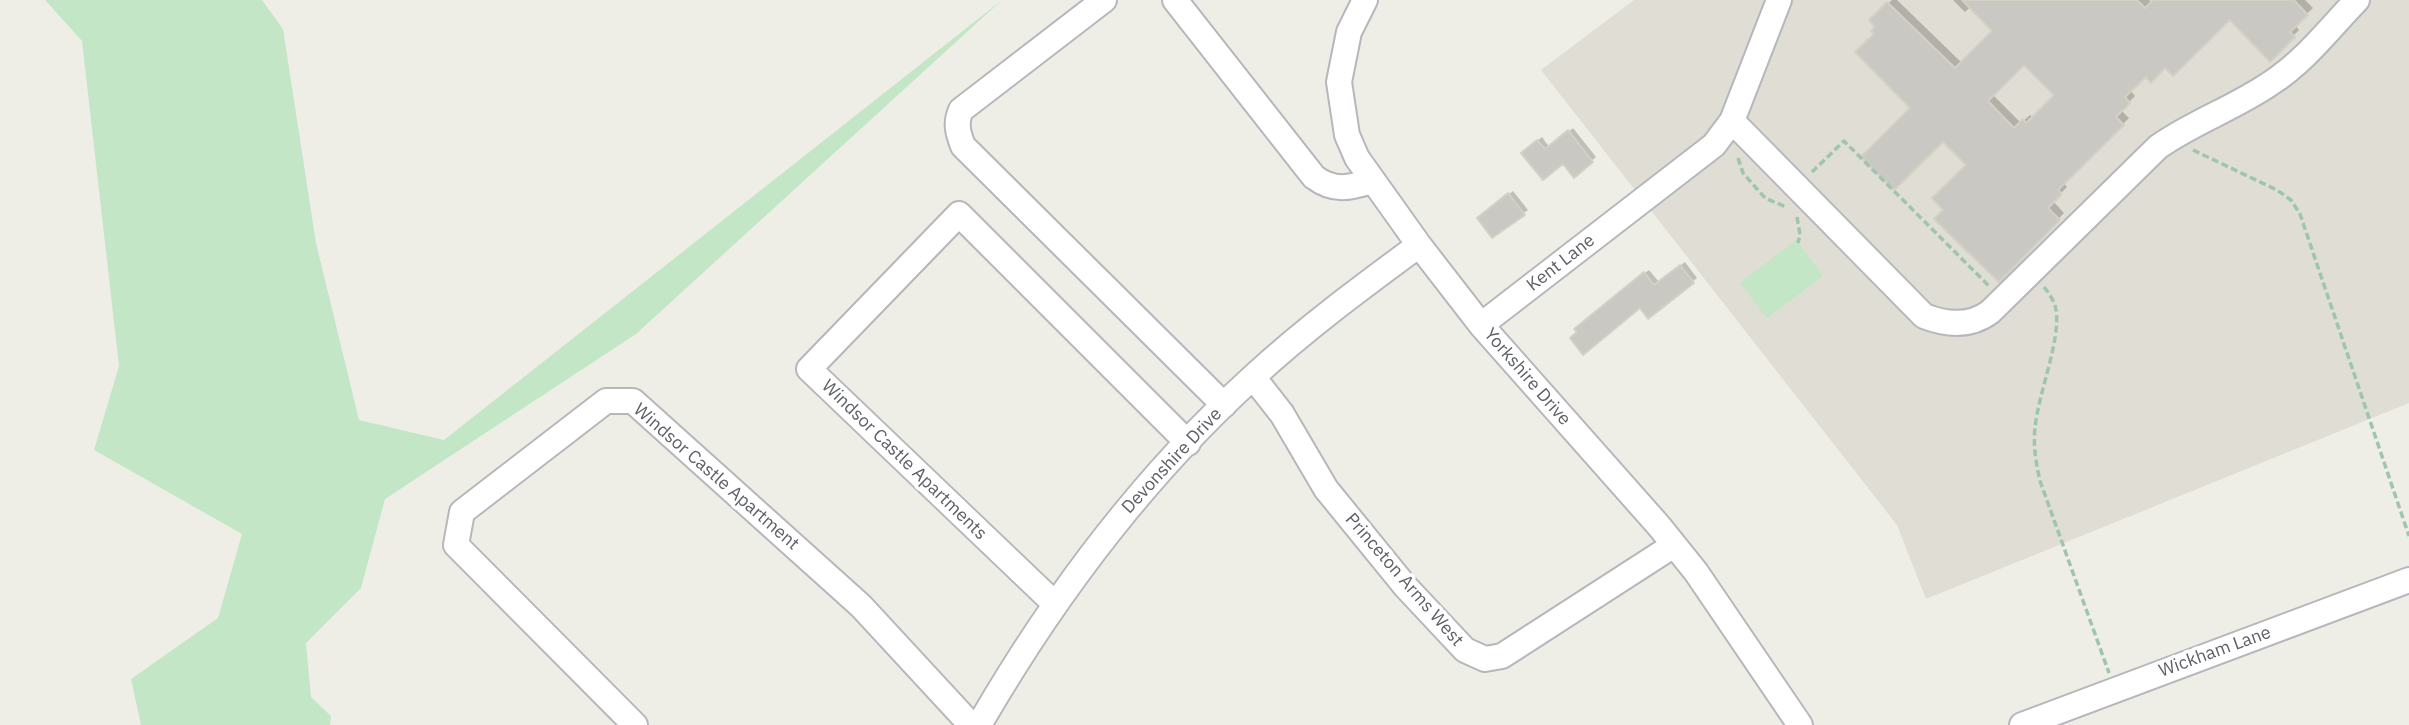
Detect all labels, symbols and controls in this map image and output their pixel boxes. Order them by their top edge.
street label: Kent Lane [1523,230,1599,296]
street label: Yorkshire Drive [1479,324,1575,430]
street label: Windsor Castle Apartments [817,375,991,545]
street label: Windsor Castle Apartment [629,399,803,555]
street label: Devonshire Drive [1117,404,1227,518]
street label: Princeton Arms West [1340,509,1468,651]
street label: Wickham Lane [2156,622,2274,682]

